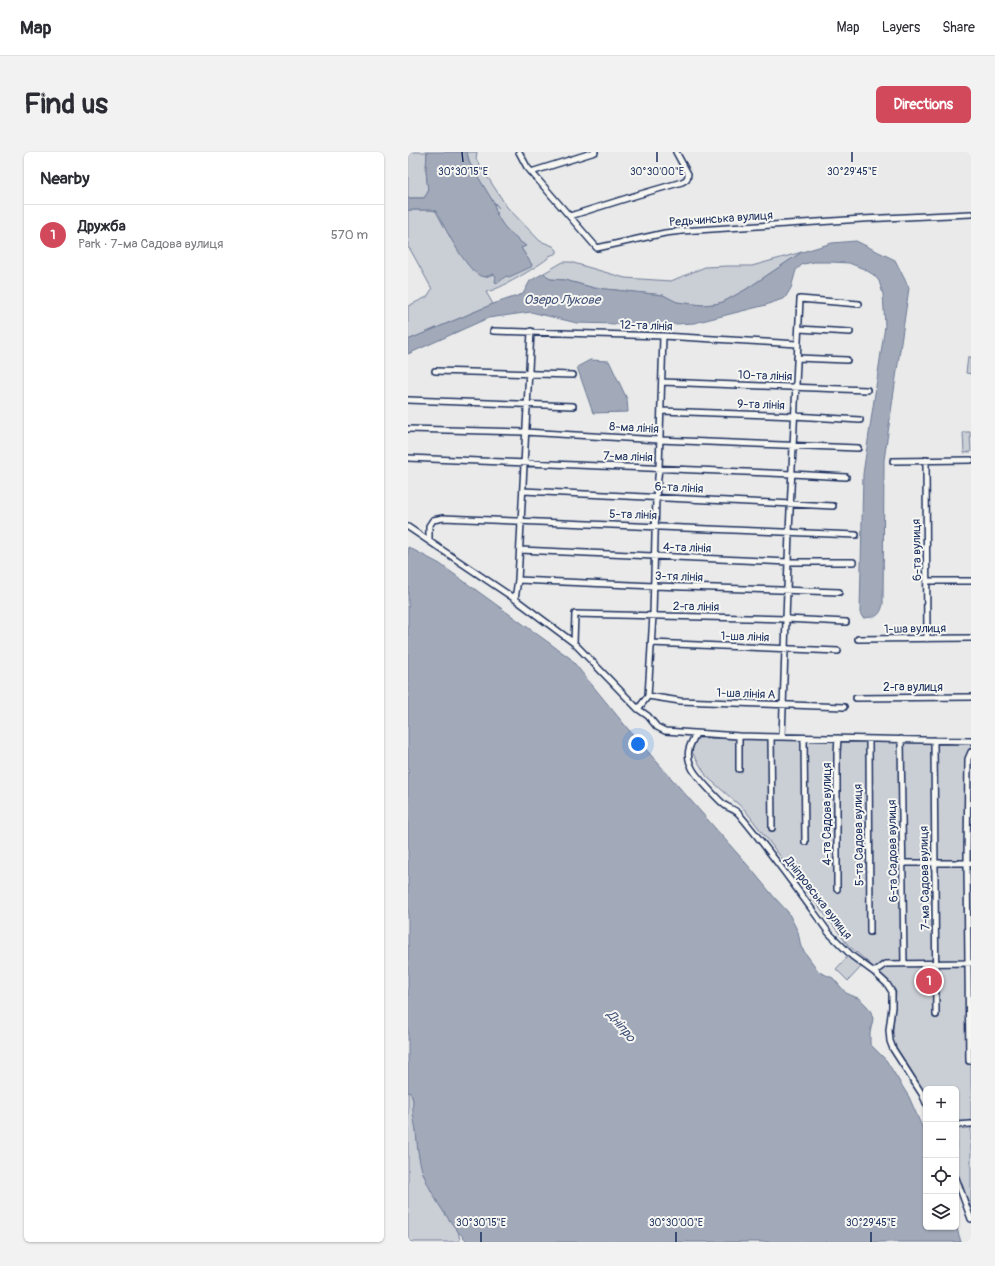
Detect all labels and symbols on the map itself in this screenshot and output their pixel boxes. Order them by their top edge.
text: 30°30'15"E [438,166,488,178]
text: 30°30'00"E [630,166,684,178]
text: 30°29'45"E [827,166,877,178]
street label: Редьчинська вулиця [669,208,774,230]
water label: Озеро Лукове [524,292,602,308]
street label: 12-та лінія [619,318,673,334]
street label: 10-та лінія [738,368,793,384]
street label: 9-та лінія [737,397,785,413]
street label: 8-ма лінія [609,419,659,437]
street label: 7-ма лінія [603,449,653,465]
street label: 6-та лінія [654,479,704,497]
street label: 5-та лінія [609,507,658,523]
street label: 6-та вулиця [909,518,925,581]
street label: 4-та лінія [663,540,712,556]
street label: 3-тя лінія [655,569,704,585]
street label: 2-га лінія [673,599,720,615]
street label: 1-ша вулиця [884,621,947,637]
street label: 1-ша лінія [720,629,770,645]
street label: 2-га вулиця [883,680,943,695]
street label: 1-ша лінія А [716,685,776,703]
your location [628,734,648,754]
street label: 4-та Садова вулиця [820,762,835,865]
street label: 5-та Садова вулиця [851,783,867,886]
street label: 6-та Садова вулиця [885,799,901,903]
street label: 7-ма Садова вулиця [917,825,933,930]
street label: Дніпровська вулиця [780,853,855,943]
pin: 1 [916,966,942,996]
water label: Дніпро [603,1006,639,1046]
text: 30°30'15"E [456,1217,506,1229]
text: 30°30'00"E [649,1217,703,1229]
text: 30°29'45"E [846,1217,896,1229]

